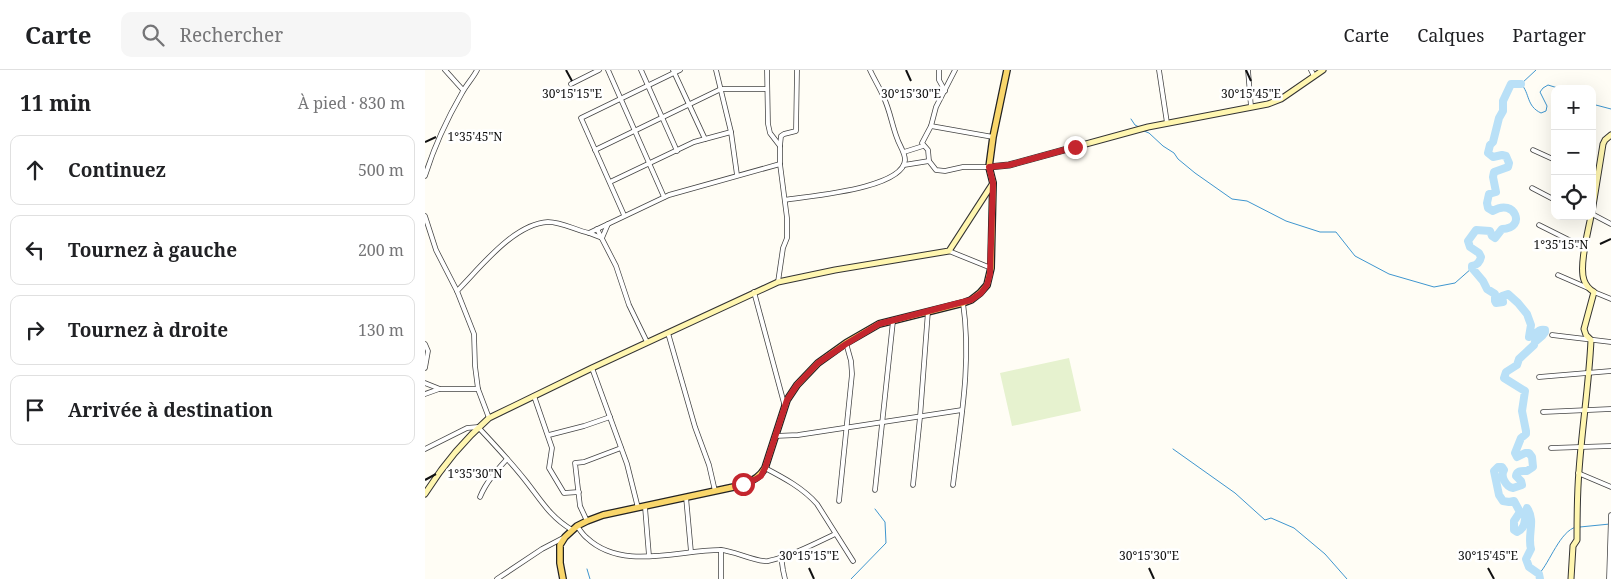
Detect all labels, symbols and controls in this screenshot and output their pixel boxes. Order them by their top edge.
search box [121,12,471,57]
text: Carte [25,18,91,51]
icon: search [139,21,167,49]
text: Rechercher [179,22,283,48]
text: Carte [1344,23,1389,47]
text: Calques [1417,23,1484,47]
text: Partager [1512,23,1586,47]
text: 30°15'15"E [542,85,602,102]
text: 30°15'30"E [881,85,941,102]
text: 30°15'45"E [1221,85,1281,102]
map controls [1551,85,1596,220]
button: + [1551,85,1596,130]
text: 11 min [20,89,91,117]
text: À pied · 830 m [298,92,405,114]
text: 1°35'45"N [447,128,503,145]
button: − [1551,130,1596,175]
route end [1064,136,1087,159]
icon: ahead [21,156,49,184]
text: Continuez [68,157,166,183]
text: 500 m [358,159,404,181]
button: locate [1551,175,1596,220]
icon: left [21,236,49,264]
text: 1°35'15"N [1533,236,1589,253]
text: Tournez à gauche [68,237,237,263]
text: 200 m [358,239,404,261]
icon: right [21,316,49,344]
text: Tournez à droite [68,317,228,343]
text: 130 m [358,319,404,341]
icon: arrive [21,396,49,424]
text: Arrivée à destination [68,397,273,423]
text: 1°35'30"N [447,465,503,482]
route start [732,473,755,496]
text: 30°15'15"E [779,547,839,564]
text: 30°15'30"E [1119,547,1179,564]
text: 30°15'45"E [1458,547,1518,564]

